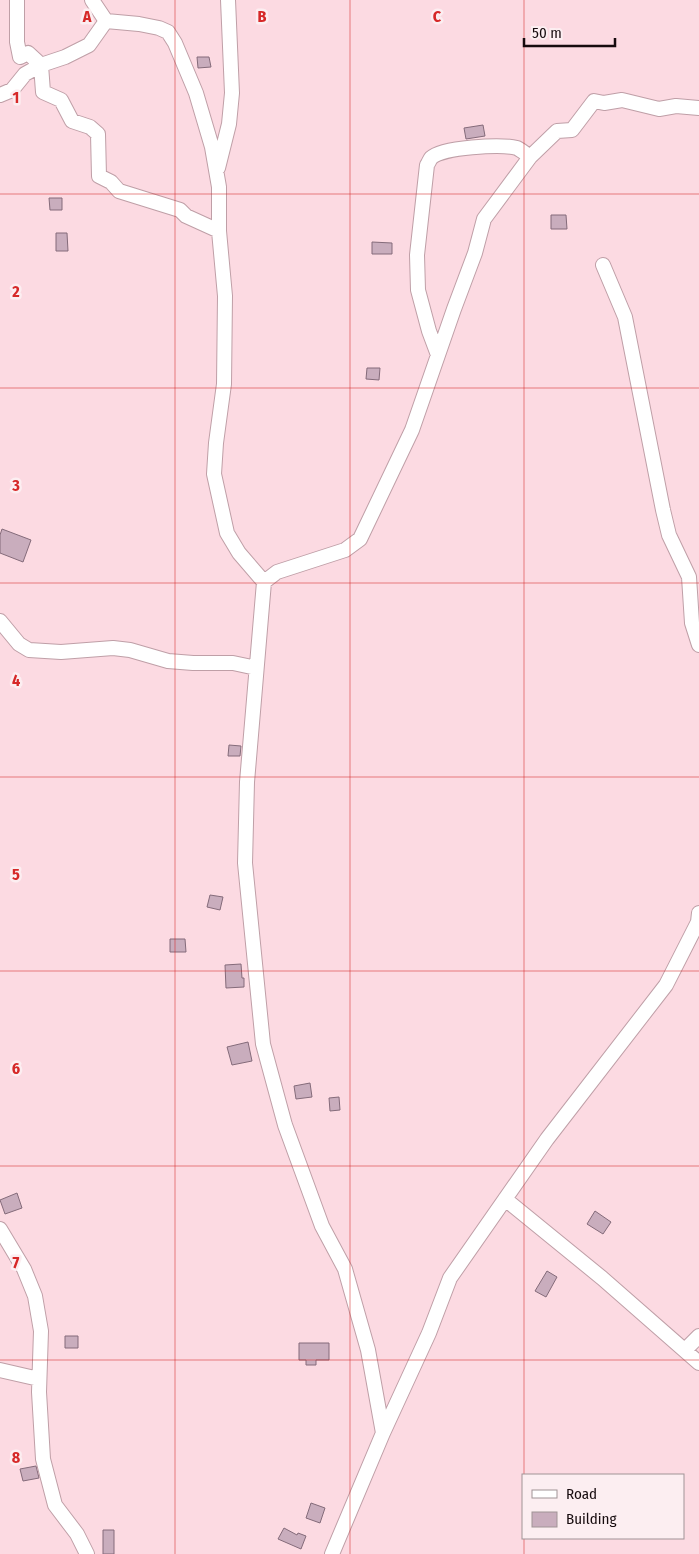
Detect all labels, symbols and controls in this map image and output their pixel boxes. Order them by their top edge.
text: A [82,7,92,26]
text: B [258,7,267,26]
text: C [433,7,442,26]
scale bar [524,15,615,47]
text: 50 m [532,24,562,42]
text: 1 [13,88,19,107]
text: 2 [11,282,20,301]
text: 3 [11,476,20,495]
text: 4 [12,671,20,690]
text: 5 [12,865,20,884]
text: 6 [12,1059,20,1078]
text: 7 [13,1253,20,1272]
text: 8 [12,1448,21,1467]
legend [522,1474,684,1539]
text: Road [566,1485,597,1503]
text: Building [566,1510,617,1528]

